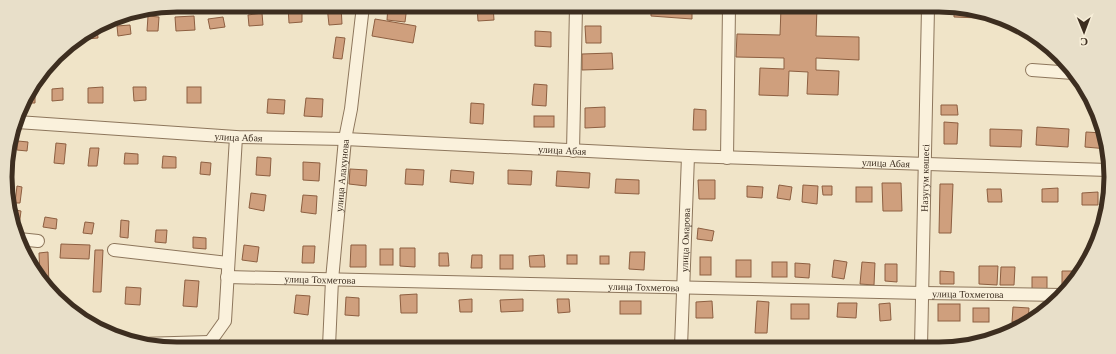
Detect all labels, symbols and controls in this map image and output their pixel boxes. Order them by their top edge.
north arrow [1064,12,1104,52]
text: С [1080,36,1088,48]
street label: улица Абая [214,130,263,143]
street label: улица Алахунова [333,138,351,212]
street label: улица Абая [538,143,587,156]
street label: Назугум көшесі [918,144,931,212]
street label: улица Абая [862,156,911,169]
street label: улица Омарова [678,207,692,272]
street label: улица Тохметова [284,273,356,285]
street label: улица Тохметова [608,280,680,293]
street label: улица Тохметова [932,288,1004,300]

